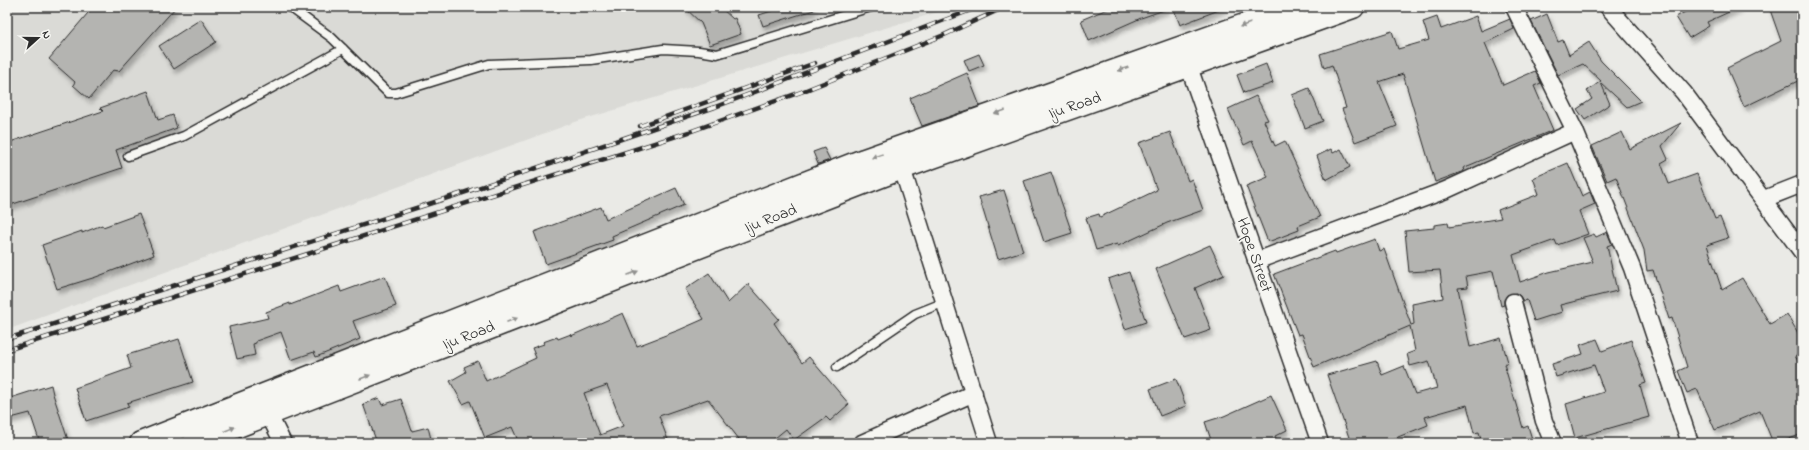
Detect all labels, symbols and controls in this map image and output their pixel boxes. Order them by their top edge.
north arrow [18,18,58,58]
one-way arrow [1238,22,1250,28]
text: N [38,28,55,41]
one-way arrow [1116,67,1128,73]
street label: Iju Road [1045,86,1105,126]
one-way arrow [994,110,1006,116]
one-way arrow [871,153,883,159]
street label: Iju Road [741,198,801,240]
street label: Hope Street [1230,214,1278,296]
one-way arrow [628,269,640,275]
street label: Iju Road [439,315,499,357]
one-way arrow [507,316,519,322]
one-way arrow [359,374,371,380]
one-way arrow [225,425,237,431]

